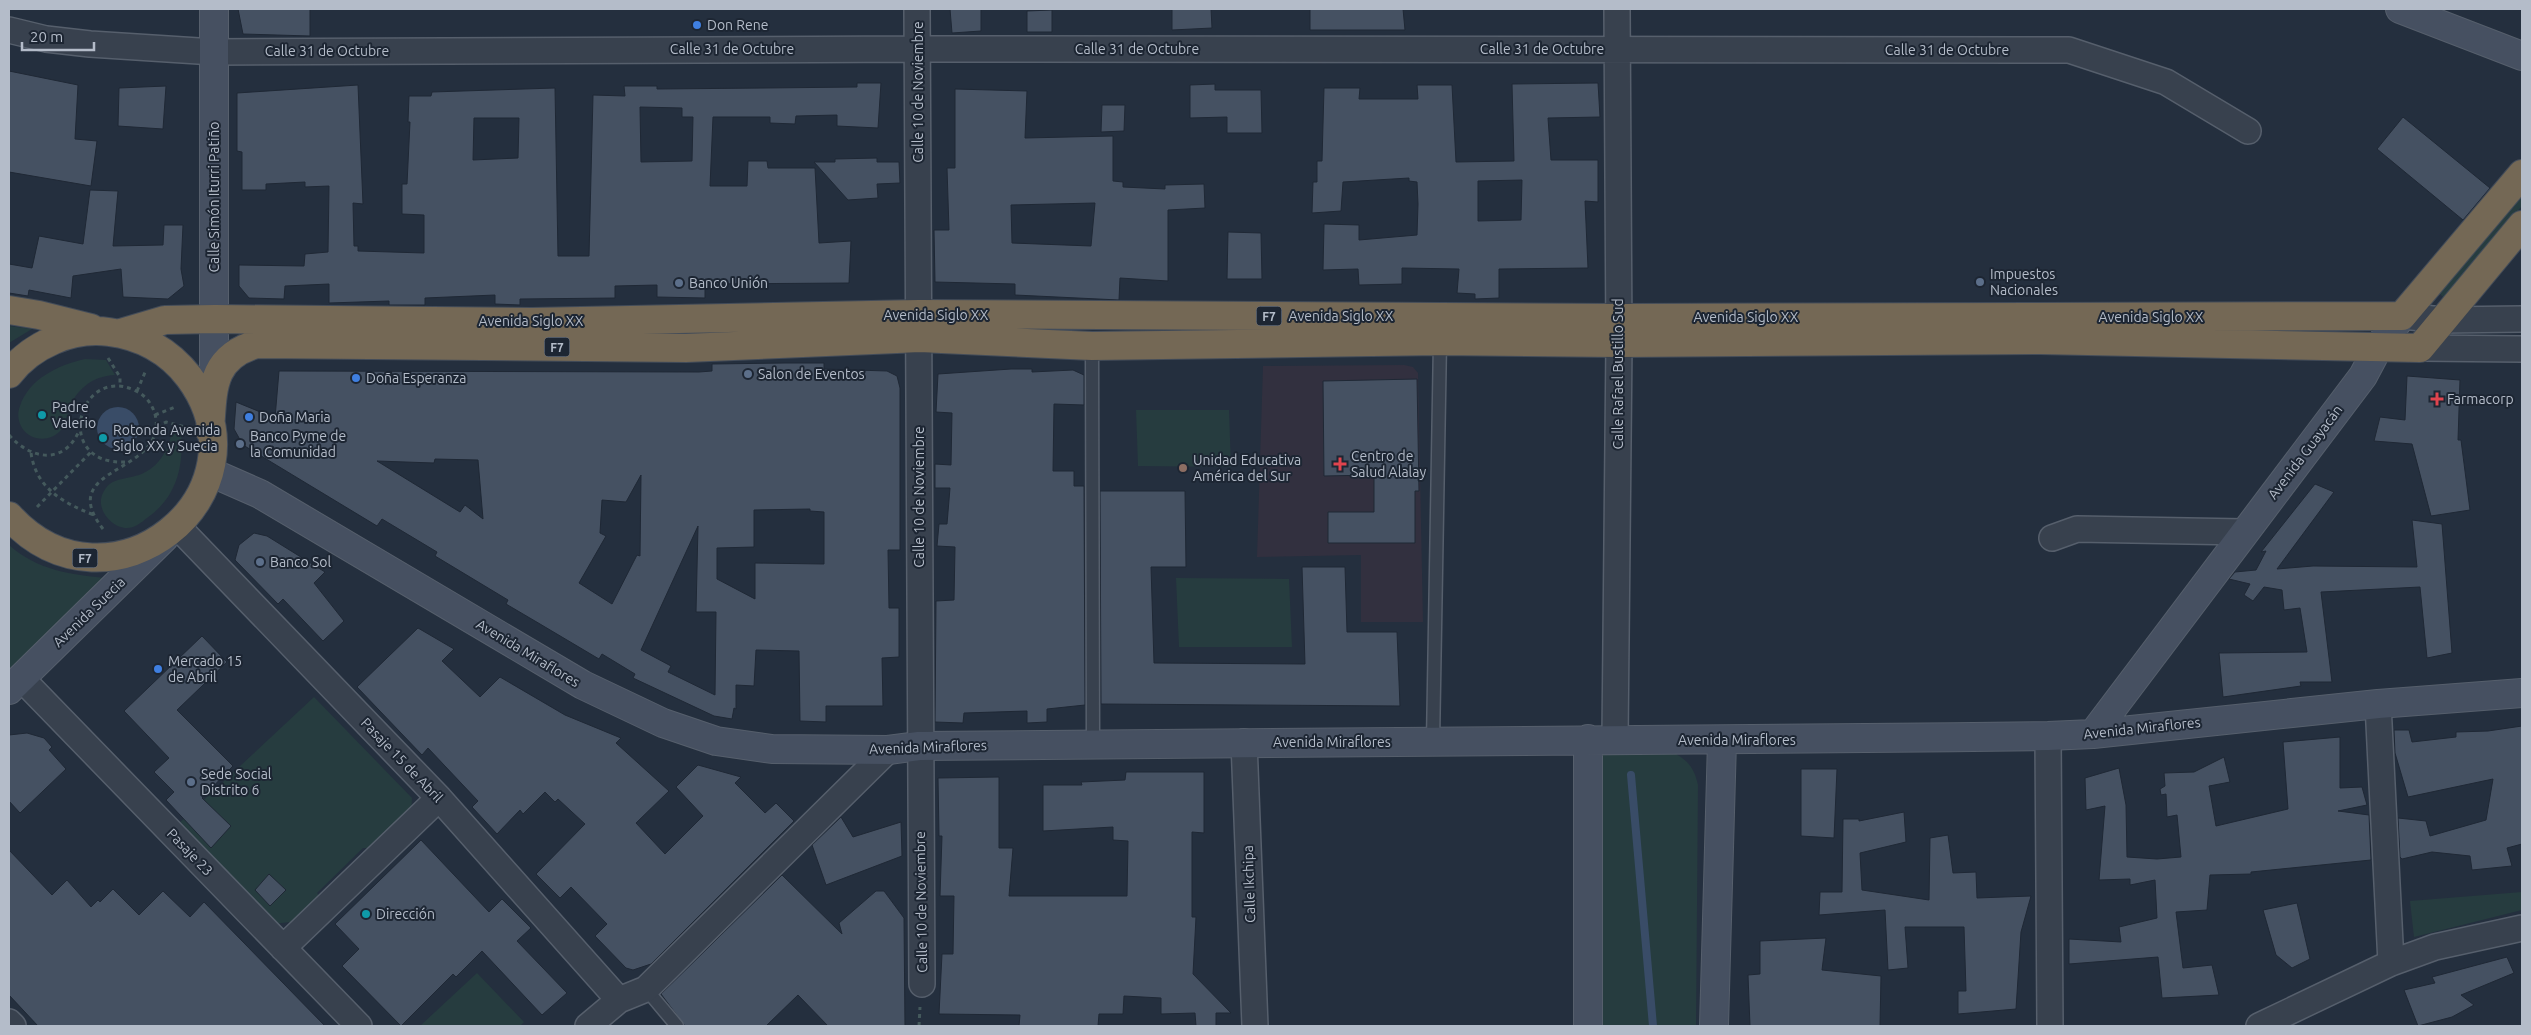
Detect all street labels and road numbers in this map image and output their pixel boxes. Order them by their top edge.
street label: Calle 10 de Noviembre [910,21,926,163]
street label: Calle 31 de Octubre [670,41,794,57]
street label: Calle 31 de Octubre [1075,41,1199,57]
street label: Calle 31 de Octubre [1480,41,1604,57]
street label: Calle 31 de Octubre [1885,42,2009,58]
street label: Calle 31 de Octubre [265,43,389,59]
street label: Calle Simón Iturri Patiño [206,121,222,273]
street label: Calle Rafael Bustillo Sud [1610,298,1626,450]
road number: F7 [1256,306,1282,326]
street label: Avenida Siglo XX [884,307,989,323]
street label: Avenida Siglo XX [1289,308,1394,324]
street label: Avenida Siglo XX [1694,309,1799,325]
street label: Avenida Siglo XX [2099,309,2204,325]
street label: Avenida Siglo XX [479,313,584,329]
road number: F7 [544,338,570,357]
street label: Avenida Guayacán [2264,402,2346,502]
street label: Calle 10 de Noviembre [911,426,927,568]
road number: F7 [72,548,98,568]
street label: Avenida Suecia [50,574,128,650]
street label: Avenida Miraflores [473,616,583,690]
street label: Avenida Miraflores [2083,714,2201,742]
street label: Pasaje 15 de Abril [358,715,446,806]
street label: Avenida Miraflores [1678,732,1796,748]
street label: Avenida Miraflores [1273,734,1391,750]
street label: Avenida Miraflores [869,737,987,757]
street label: Pasaje 23 [164,825,216,879]
street label: Calle 10 de Noviembre [912,831,930,973]
street label: Calle Ikchipa [1240,845,1258,923]

